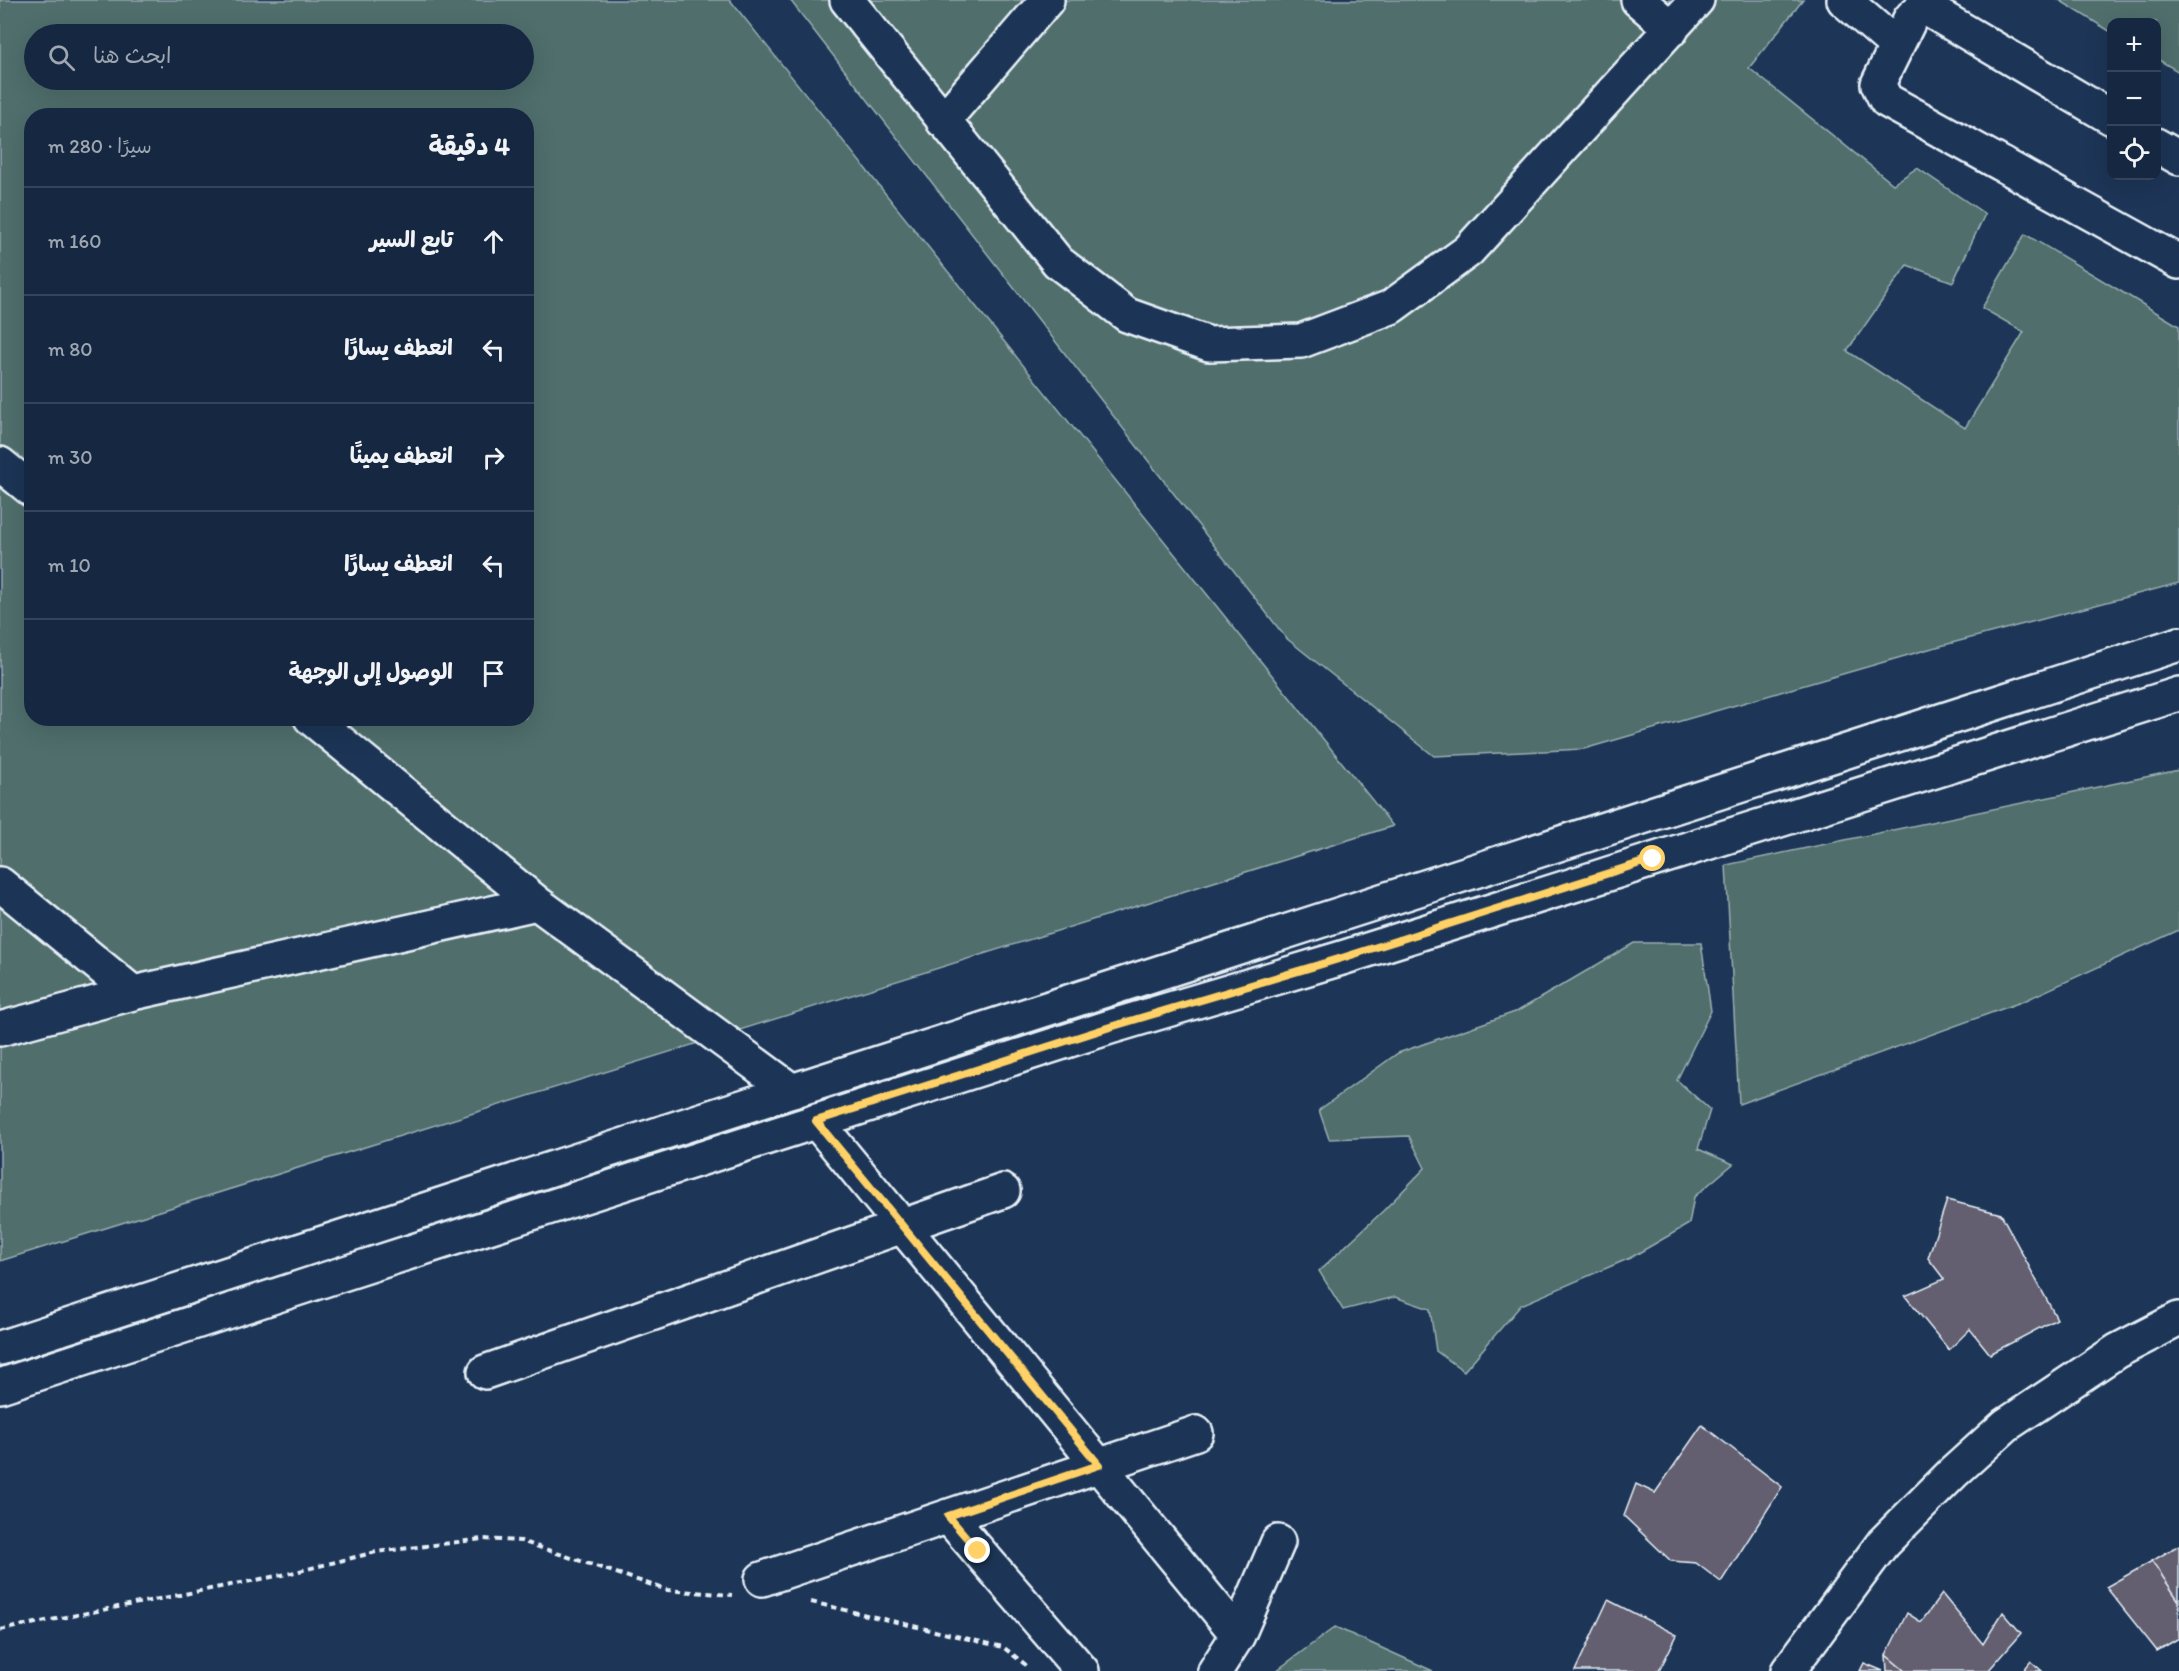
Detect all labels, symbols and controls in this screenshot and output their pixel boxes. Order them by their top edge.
map controls [2107,18,2161,180]
button: + [2107,18,2161,72]
search box [24,24,534,90]
icon: search [45,41,78,74]
text: ابحث هنا [93,42,172,69]
button: − [2107,72,2161,126]
button: locate [2107,126,2161,180]
text: 4 دقيقة [429,130,510,162]
text: سيرًا · 280 m [48,134,152,158]
icon: ahead [477,225,510,258]
text: تابع السير [370,226,453,253]
text: 160 m [48,229,102,253]
icon: left [477,333,510,366]
text: انعطف يسارًا [344,334,453,361]
text: 80 m [48,337,93,361]
icon: right [477,441,510,474]
text: انعطف يمينًا [350,442,453,469]
text: 30 m [48,445,93,469]
icon: left [477,549,510,582]
text: انعطف يسارًا [344,550,453,577]
text: 10 m [48,553,91,577]
icon: arrive [477,657,510,690]
text: الوصول إلى الوجهة [288,658,453,685]
route start [1639,845,1665,871]
route end [964,1537,990,1563]

